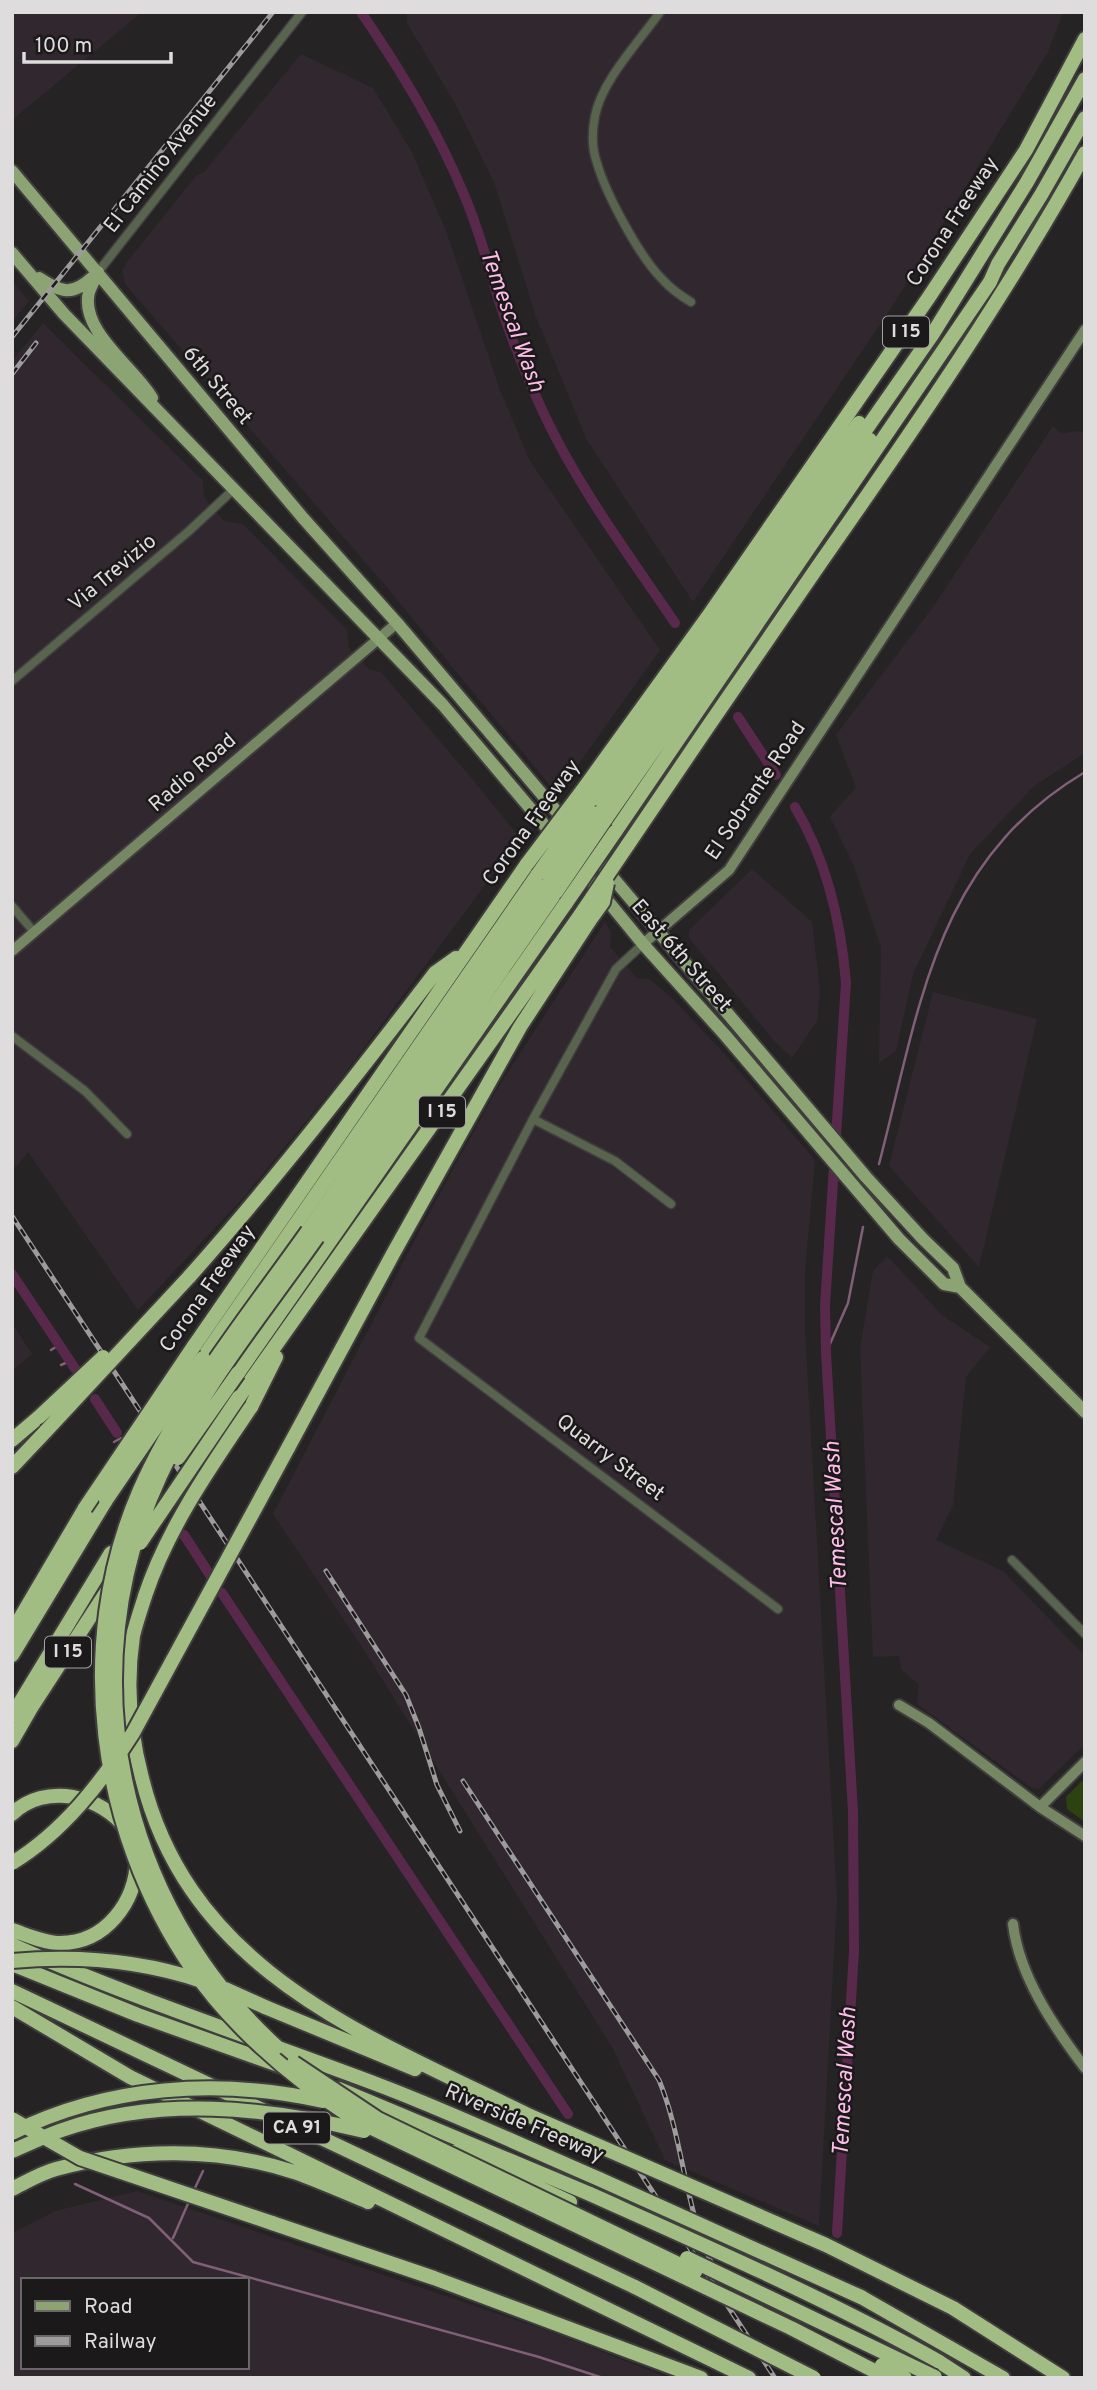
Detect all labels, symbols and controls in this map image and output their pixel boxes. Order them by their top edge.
scale bar [24,21,172,65]
text: 100 m [35,33,92,60]
street label: El Camino Avenue [98,89,224,239]
street label: Corona Freeway [901,152,1005,292]
water label: Temescal Wash [472,246,550,397]
road number: I 15 [883,316,929,348]
street label: 6th Street [176,341,258,431]
street label: Via Trevizio [63,528,163,618]
street label: El Sobrante Road [700,716,812,866]
street label: Radio Road [144,728,242,818]
street label: Corona Freeway [477,754,587,892]
street label: East 6th Street [625,894,737,1018]
road number: I 15 [419,1096,465,1128]
street label: Corona Freeway [154,1220,262,1358]
street label: Quarry Street [550,1408,670,1508]
water label: Temescal Wash [819,1440,855,1592]
road number: I 15 [45,1636,91,1668]
water label: Temescal Wash [828,2006,864,2158]
street label: Riverside Freeway [440,2078,608,2170]
road number: CA 91 [264,2112,330,2144]
legend [21,2278,248,2369]
text: Road [84,2294,133,2321]
text: Railway [84,2329,157,2356]

